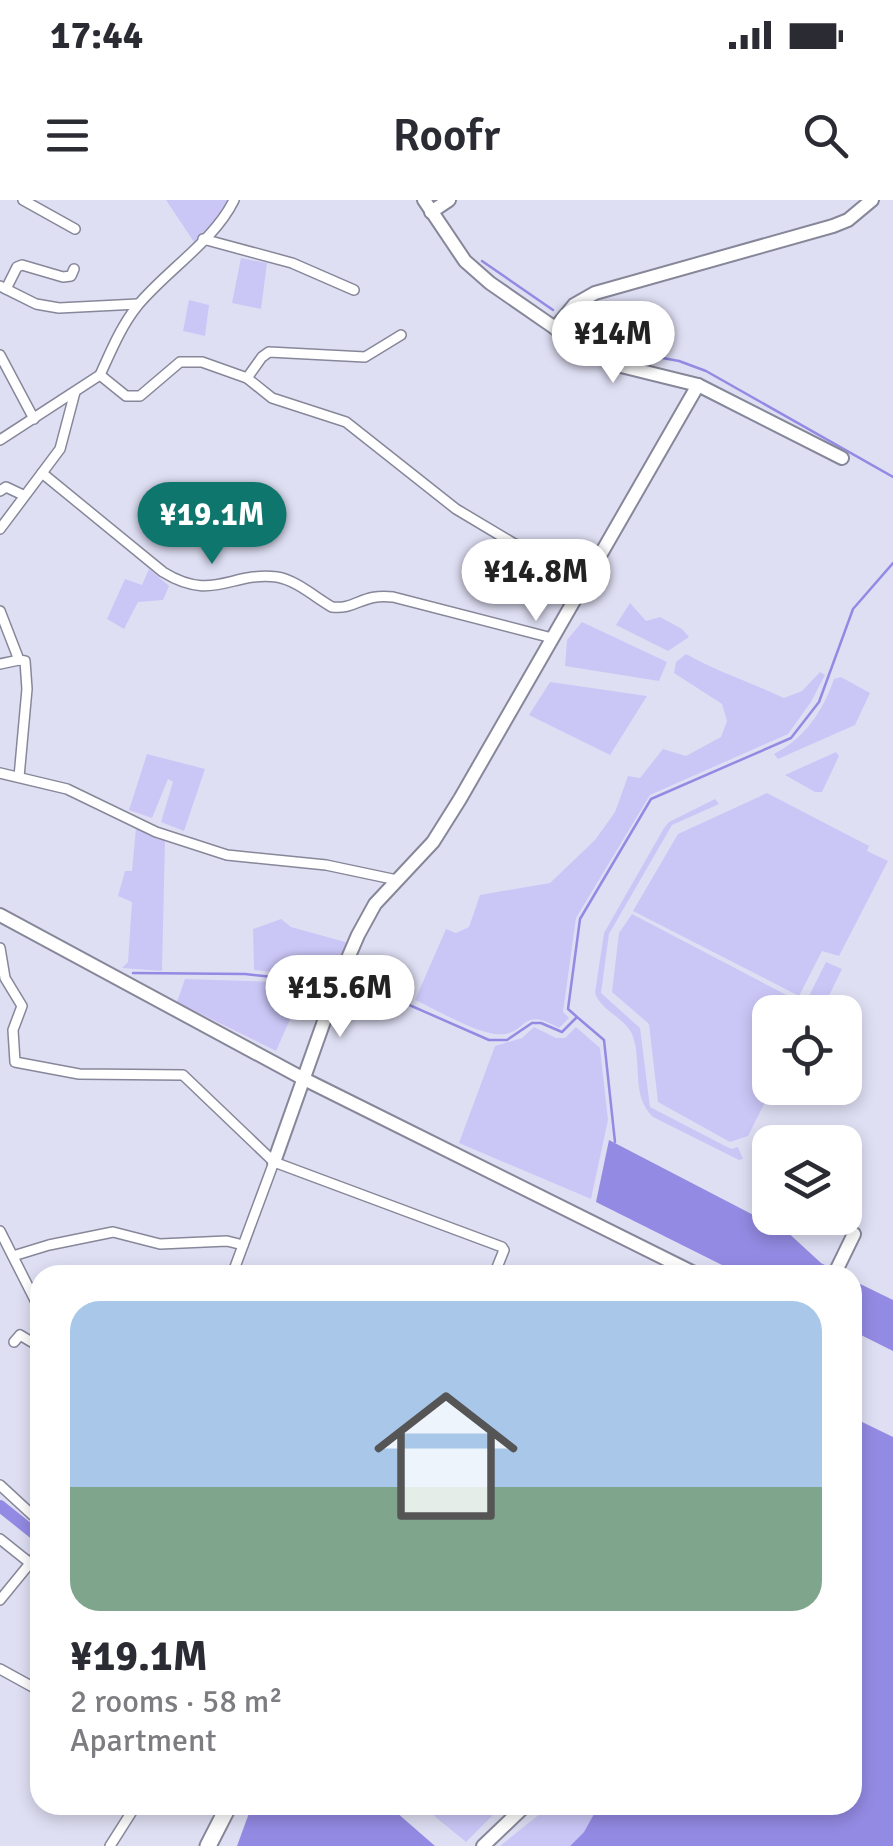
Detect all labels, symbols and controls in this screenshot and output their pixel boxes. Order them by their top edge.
text: 17:44 [50,12,143,59]
icon: menu [40,108,95,163]
text: Roofr [393,108,500,163]
icon: search [798,108,853,163]
pin: ¥14M [554,301,672,386]
text: ¥14M [574,314,652,353]
pin: ¥19.1M [131,482,293,567]
text: ¥19.1M [160,495,264,534]
pin: ¥14.8M [455,539,617,624]
text: ¥14.8M [484,552,588,591]
pin: ¥15.6M [259,955,421,1040]
text: ¥15.6M [288,968,392,1007]
map controls [752,995,862,1235]
button: locate [752,995,862,1105]
button: layers [752,1125,862,1235]
icon: home [356,1366,536,1546]
text: ¥19.1M [70,1631,208,1682]
text: 2 rooms · 58 m² [70,1682,283,1721]
text: Apartment [70,1721,217,1760]

